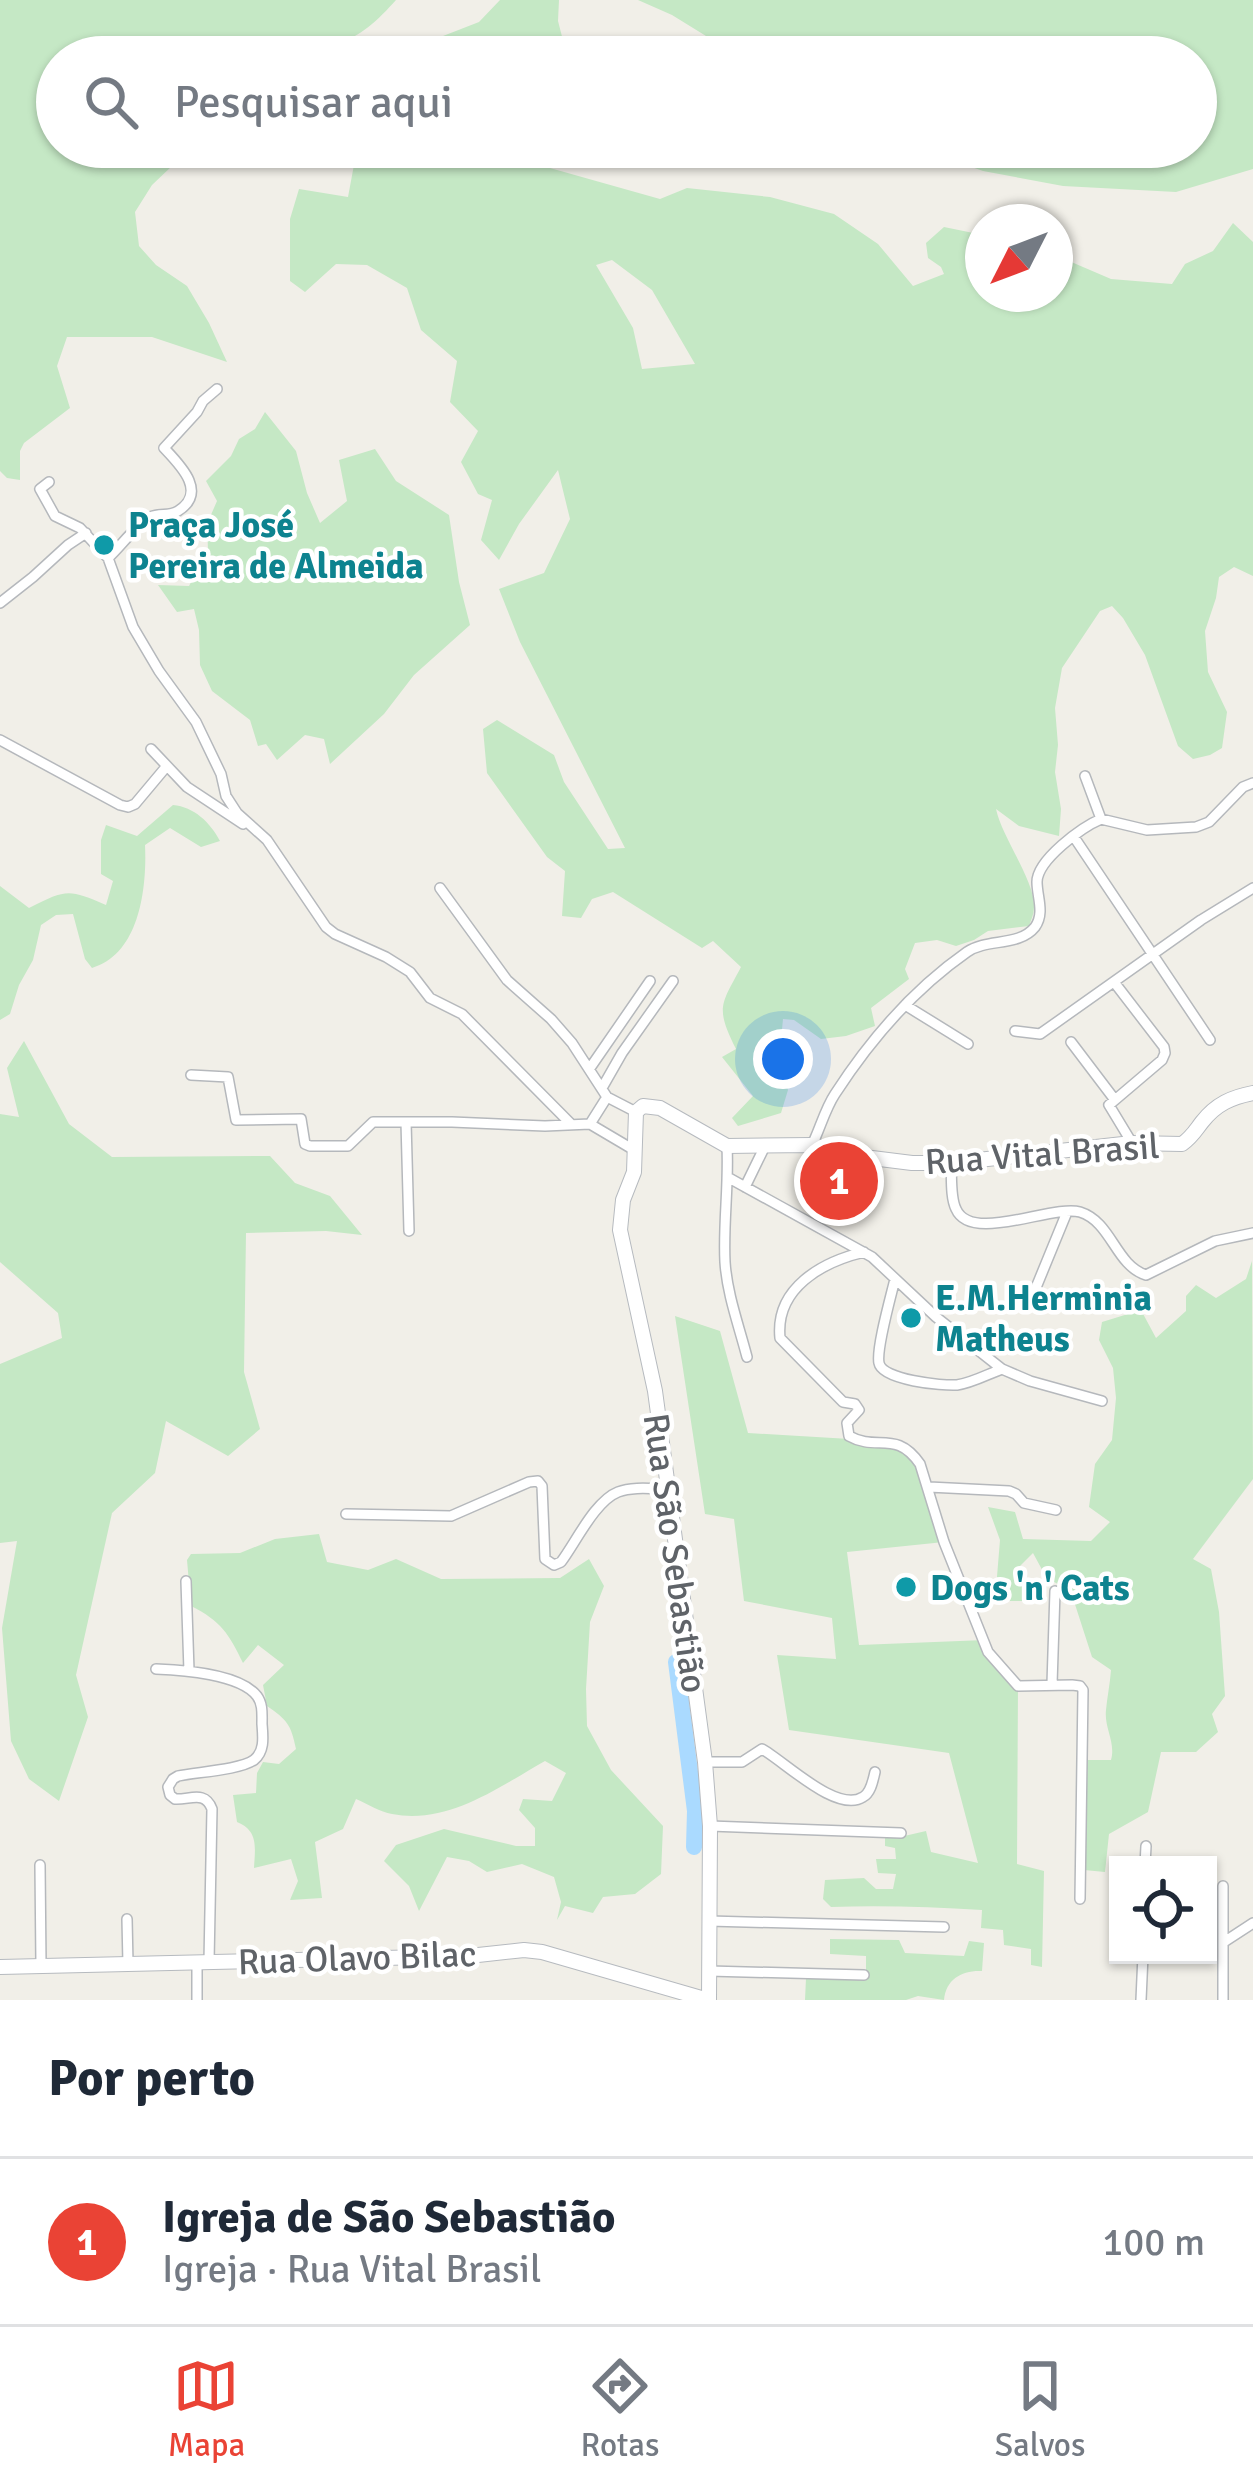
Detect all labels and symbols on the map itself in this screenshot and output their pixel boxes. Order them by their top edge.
north arrow [965,204,1073,312]
place label: Praça José Pereira de Almeida [128,503,424,589]
marker: Praça José Pereira de Almeida [91,532,117,558]
your location [753,1029,813,1089]
street label: Rua Vital Brasil [923,1124,1161,1185]
pin: 1 [800,1136,878,1226]
place label: E.M.Herminia Matheus [935,1276,1152,1362]
marker: E.M.Herminia Matheus [898,1305,924,1331]
street label: Rua São Sebastião [633,1410,716,1696]
place label: Dogs 'n' Cats [930,1566,1130,1611]
marker: Dogs 'n' Cats [893,1574,919,1600]
street label: Rua Olavo Bilac [237,1932,477,1985]

